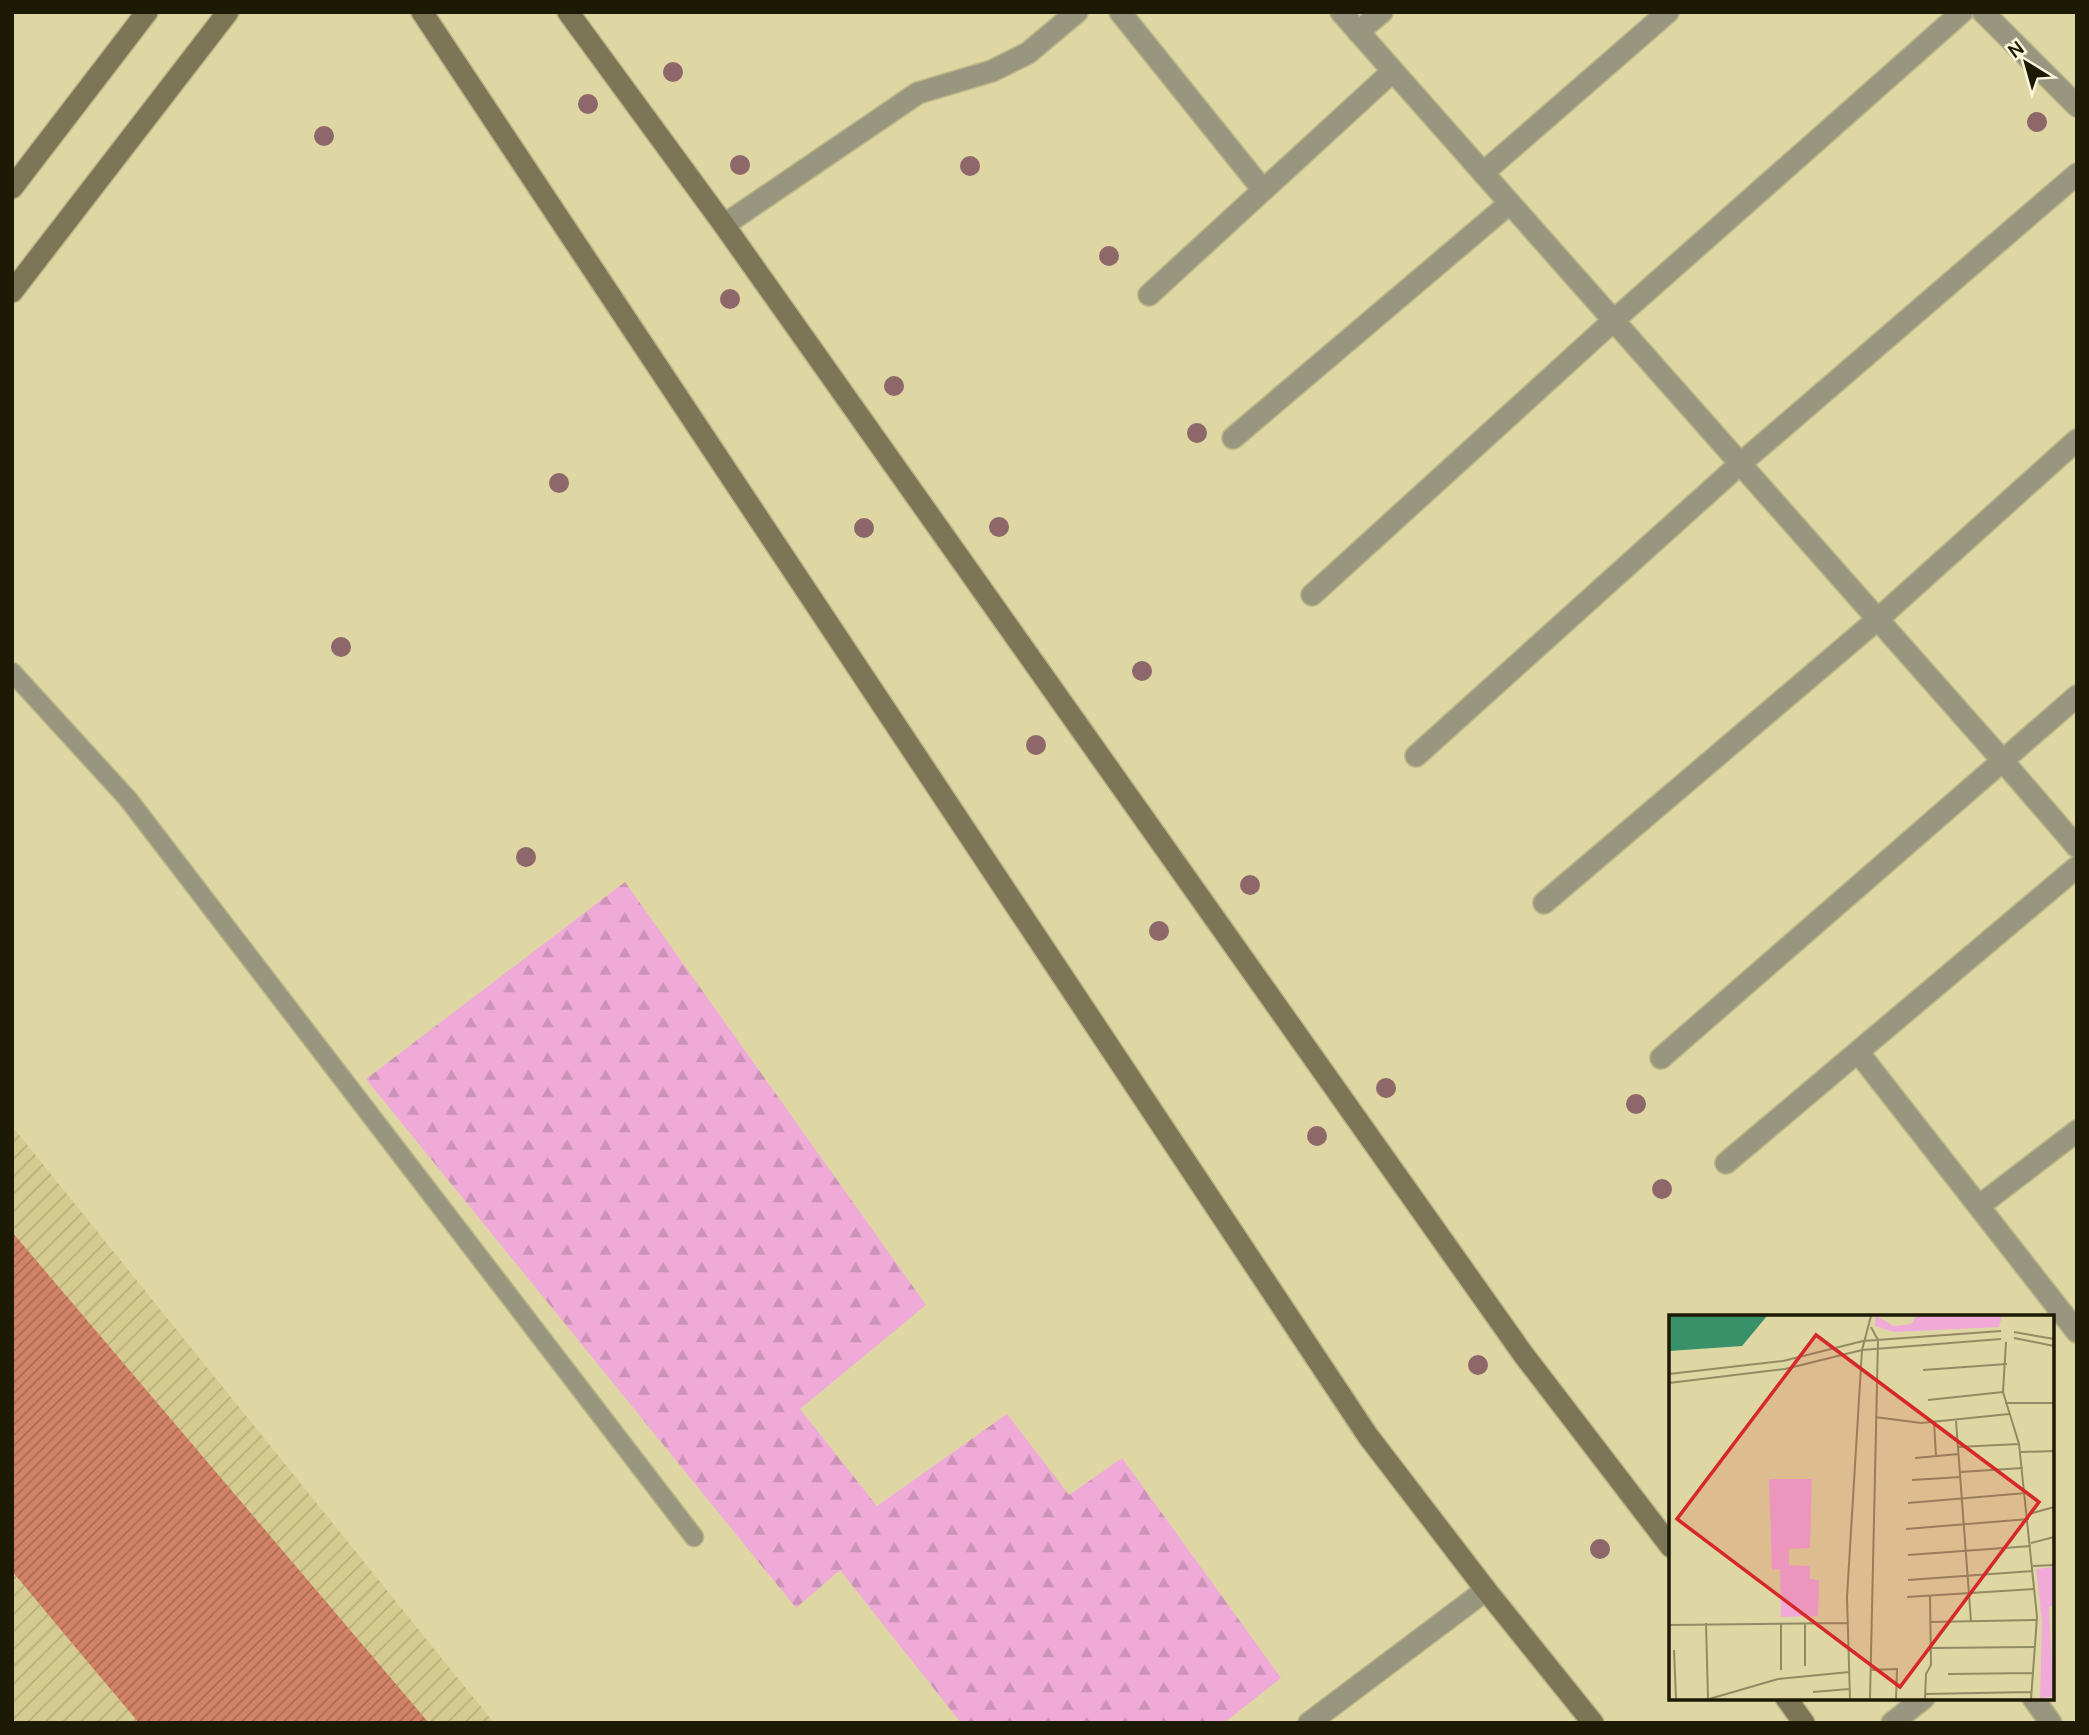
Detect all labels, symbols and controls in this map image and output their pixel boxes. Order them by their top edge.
north arrow [1991,28,2061,98]
text: N [2002,35,2029,64]
inset map [1669,1315,2054,1700]

